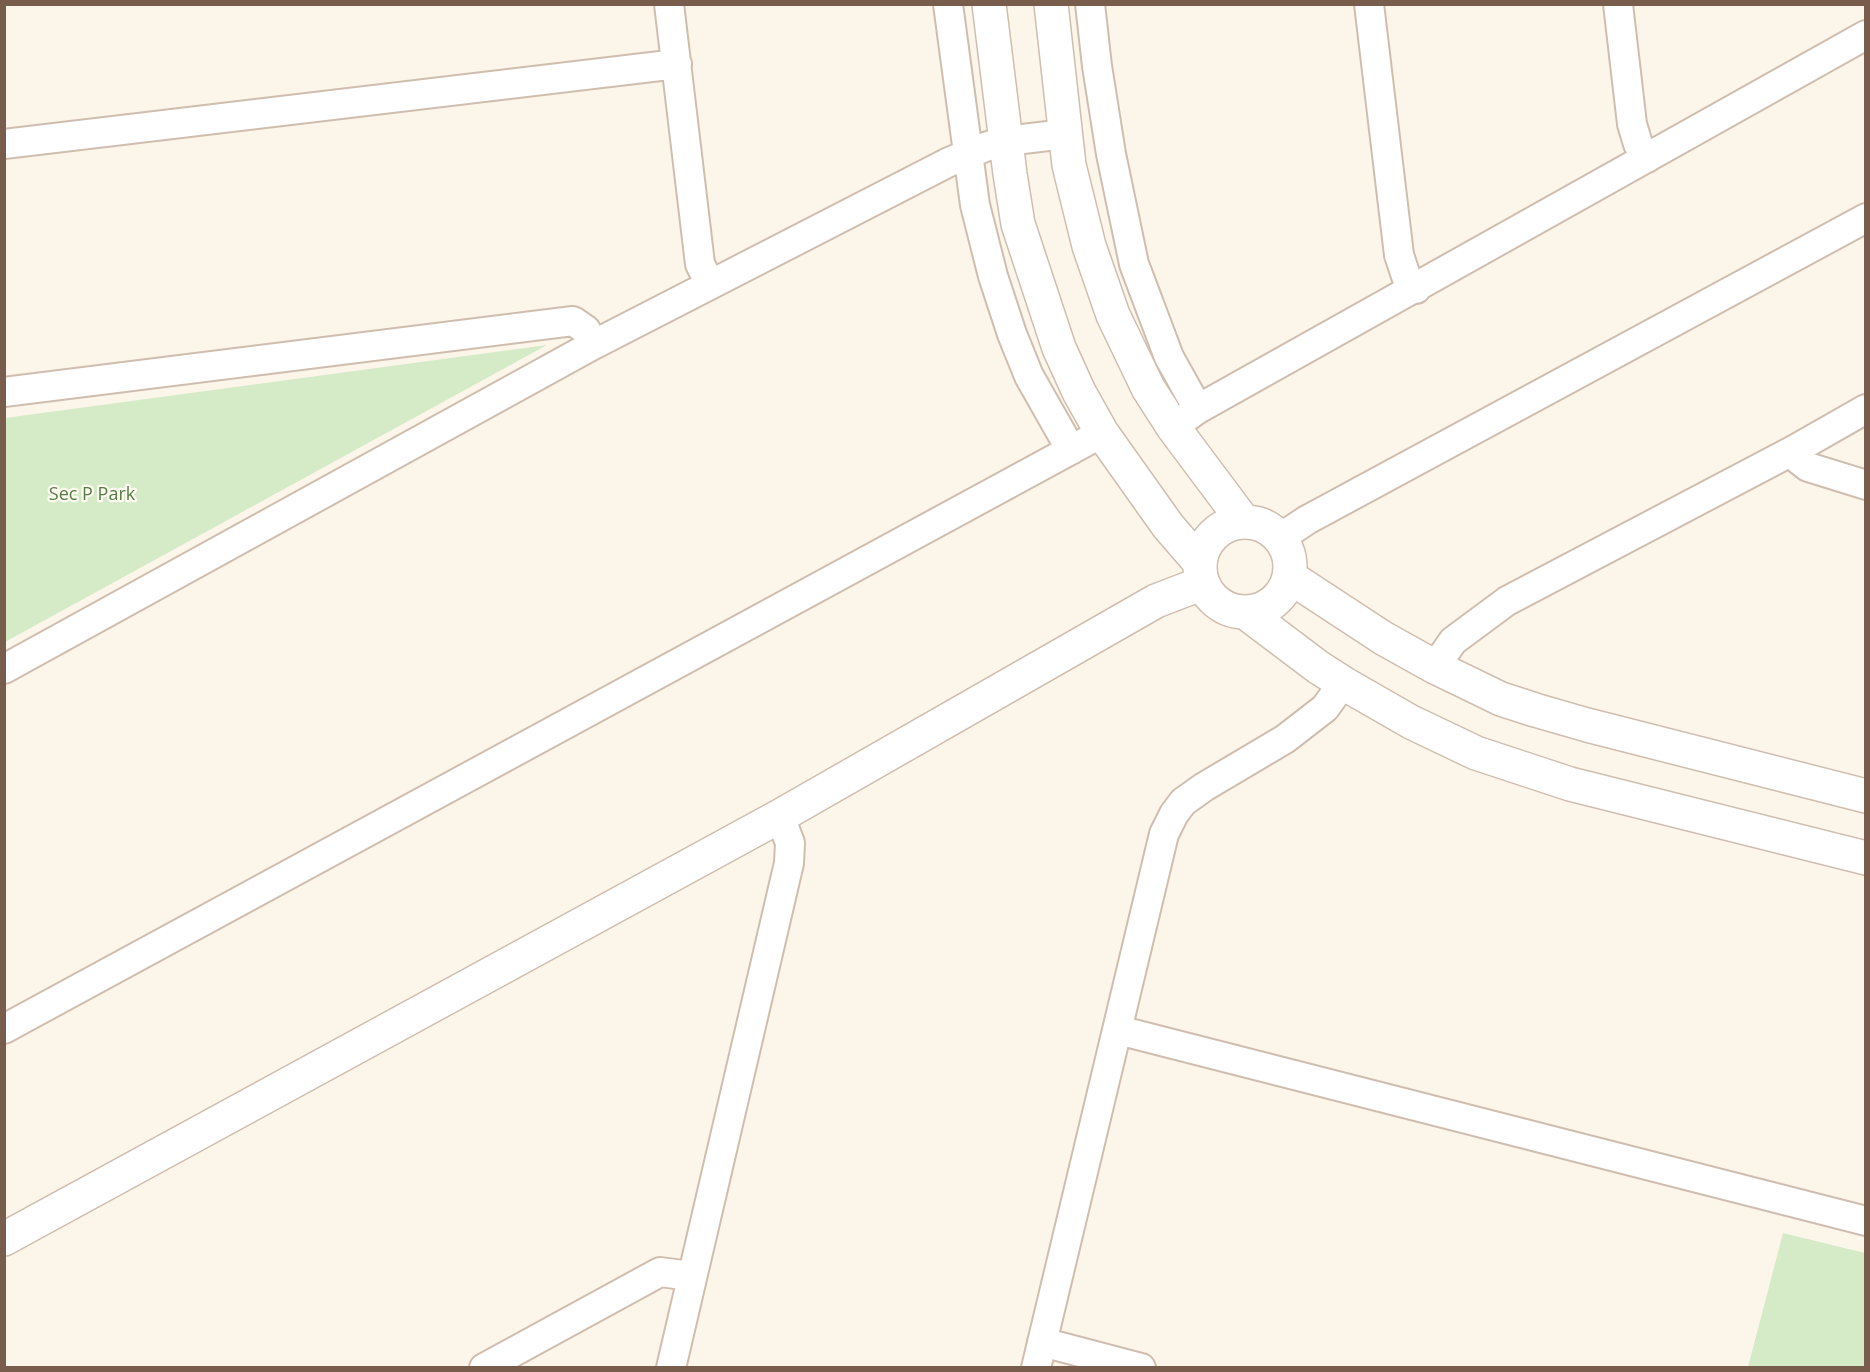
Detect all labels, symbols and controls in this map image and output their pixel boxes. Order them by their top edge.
park label: Sec P Park [49,484,135,506]

